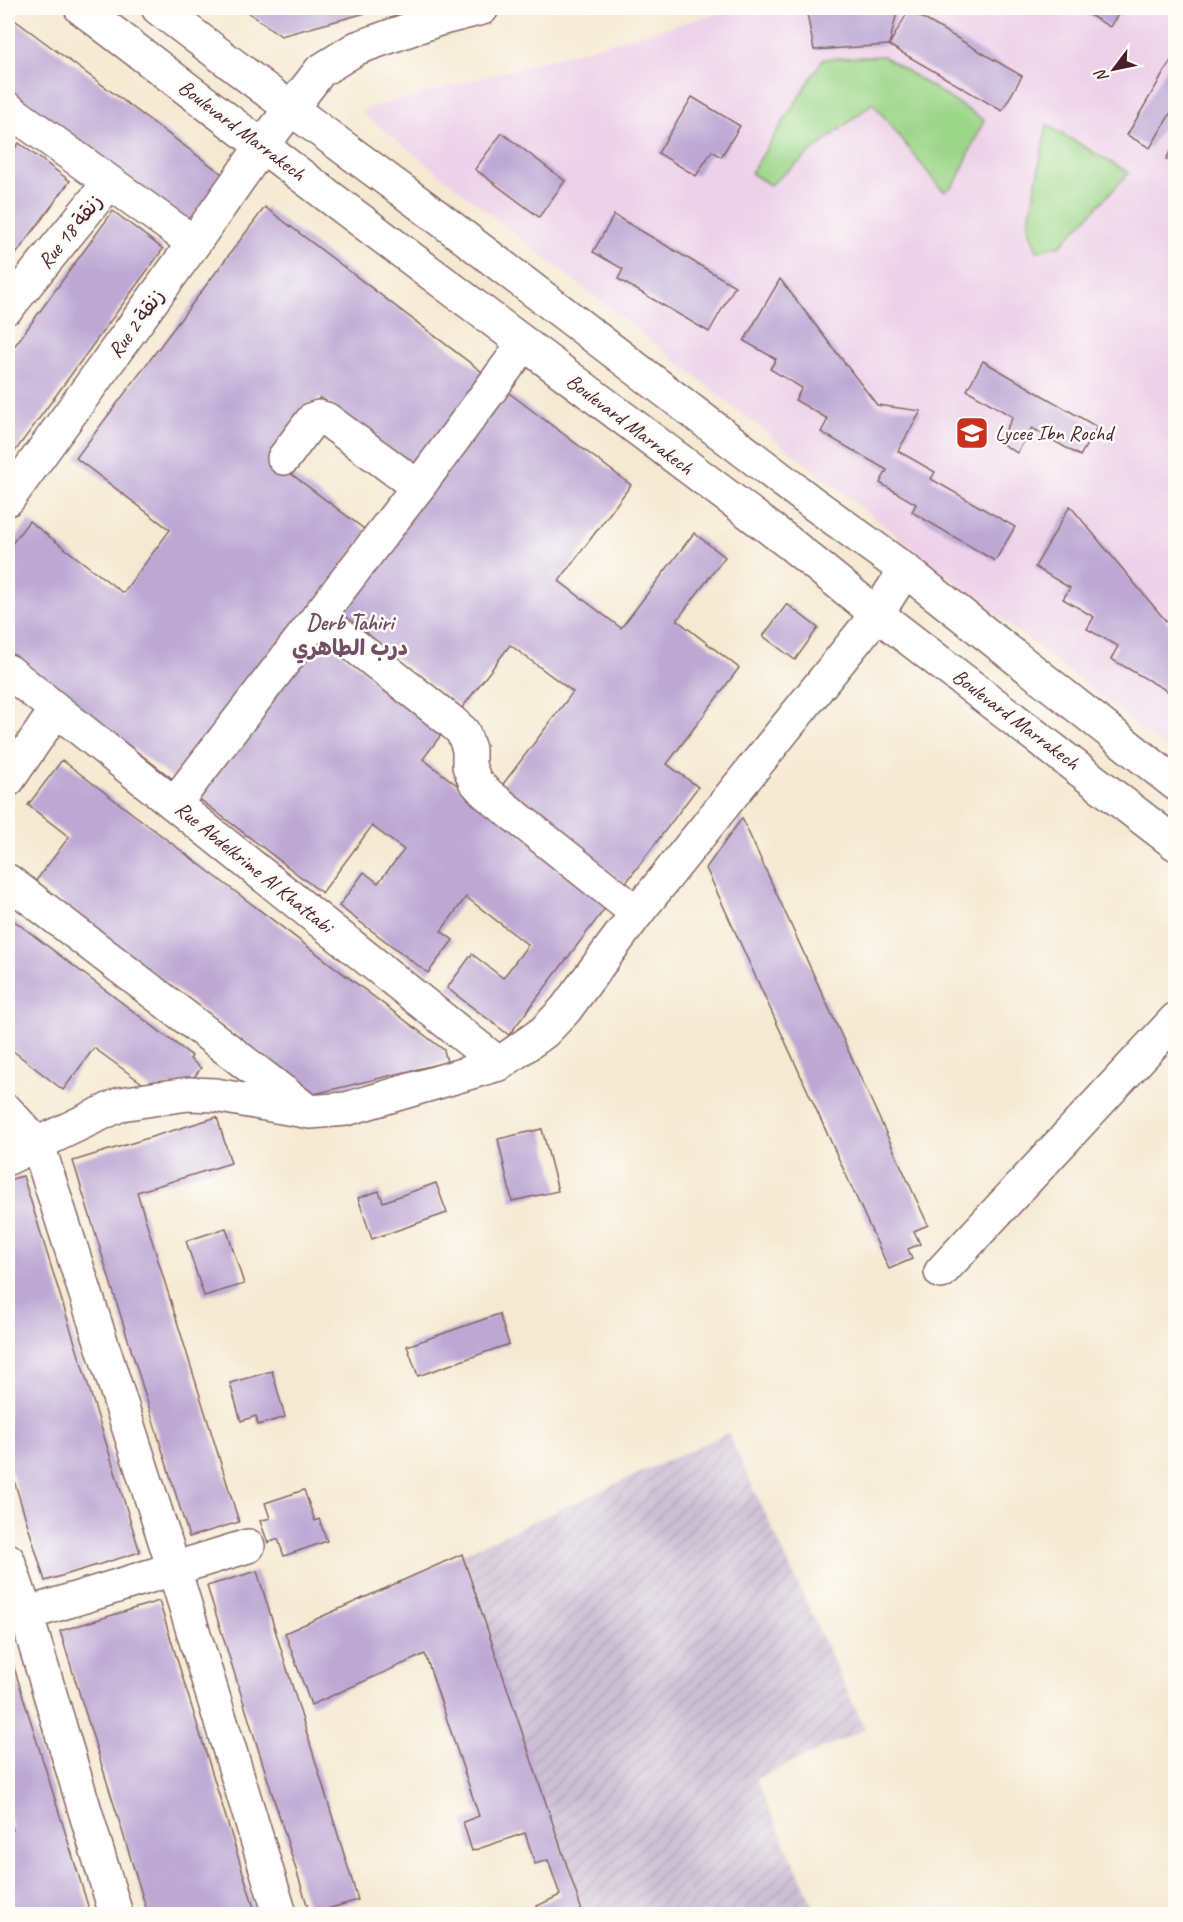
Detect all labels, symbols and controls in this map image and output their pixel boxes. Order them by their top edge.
north arrow [1084,39,1144,99]
text: N [1089,64,1113,86]
street label: Boulevard Marrakech [173,74,311,187]
street label: Rue 18 زنقة [32,188,108,274]
street label: Rue 2 زنقة [102,283,170,363]
street label: Boulevard Marrakech [561,368,699,481]
school or university icon: Lycee Ibn Rochd [954,415,990,451]
place label: Lycee Ibn Rochd [995,420,1116,446]
district label: Derb Tahiri درب الطاهري [292,609,408,664]
street label: Boulevard Marrakech [947,663,1085,776]
street label: Rue Abdelkrime Al Khattabi [170,795,340,940]

